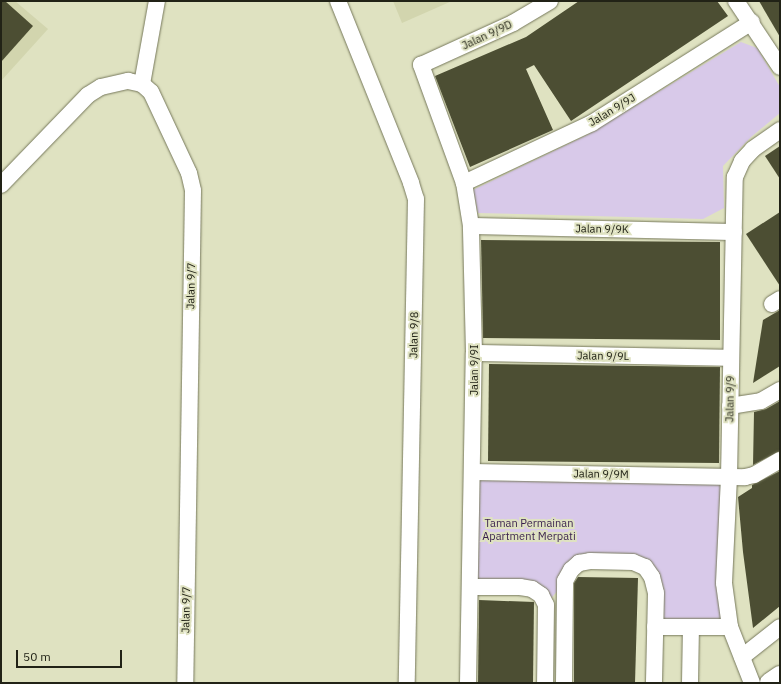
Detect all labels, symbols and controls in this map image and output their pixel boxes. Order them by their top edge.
street label: Jalan 9/9D [460,18,514,52]
street label: Jalan 9/9J [586,91,638,129]
street label: Jalan 9/9K [575,222,629,236]
street label: Jalan 9/7 [184,263,198,309]
street label: Jalan 9/8 [407,312,421,358]
street label: Jalan 9/9I [467,344,481,396]
street label: Jalan 9/9L [577,349,629,363]
street label: Jalan 9/9 [723,376,737,422]
street label: Jalan 9/9M [573,467,629,481]
park label: Taman Permainan Apartment Merpati [482,517,576,543]
street label: Jalan 9/7 [179,587,193,633]
scale bar [18,642,124,668]
text: 50 m [23,649,51,664]

